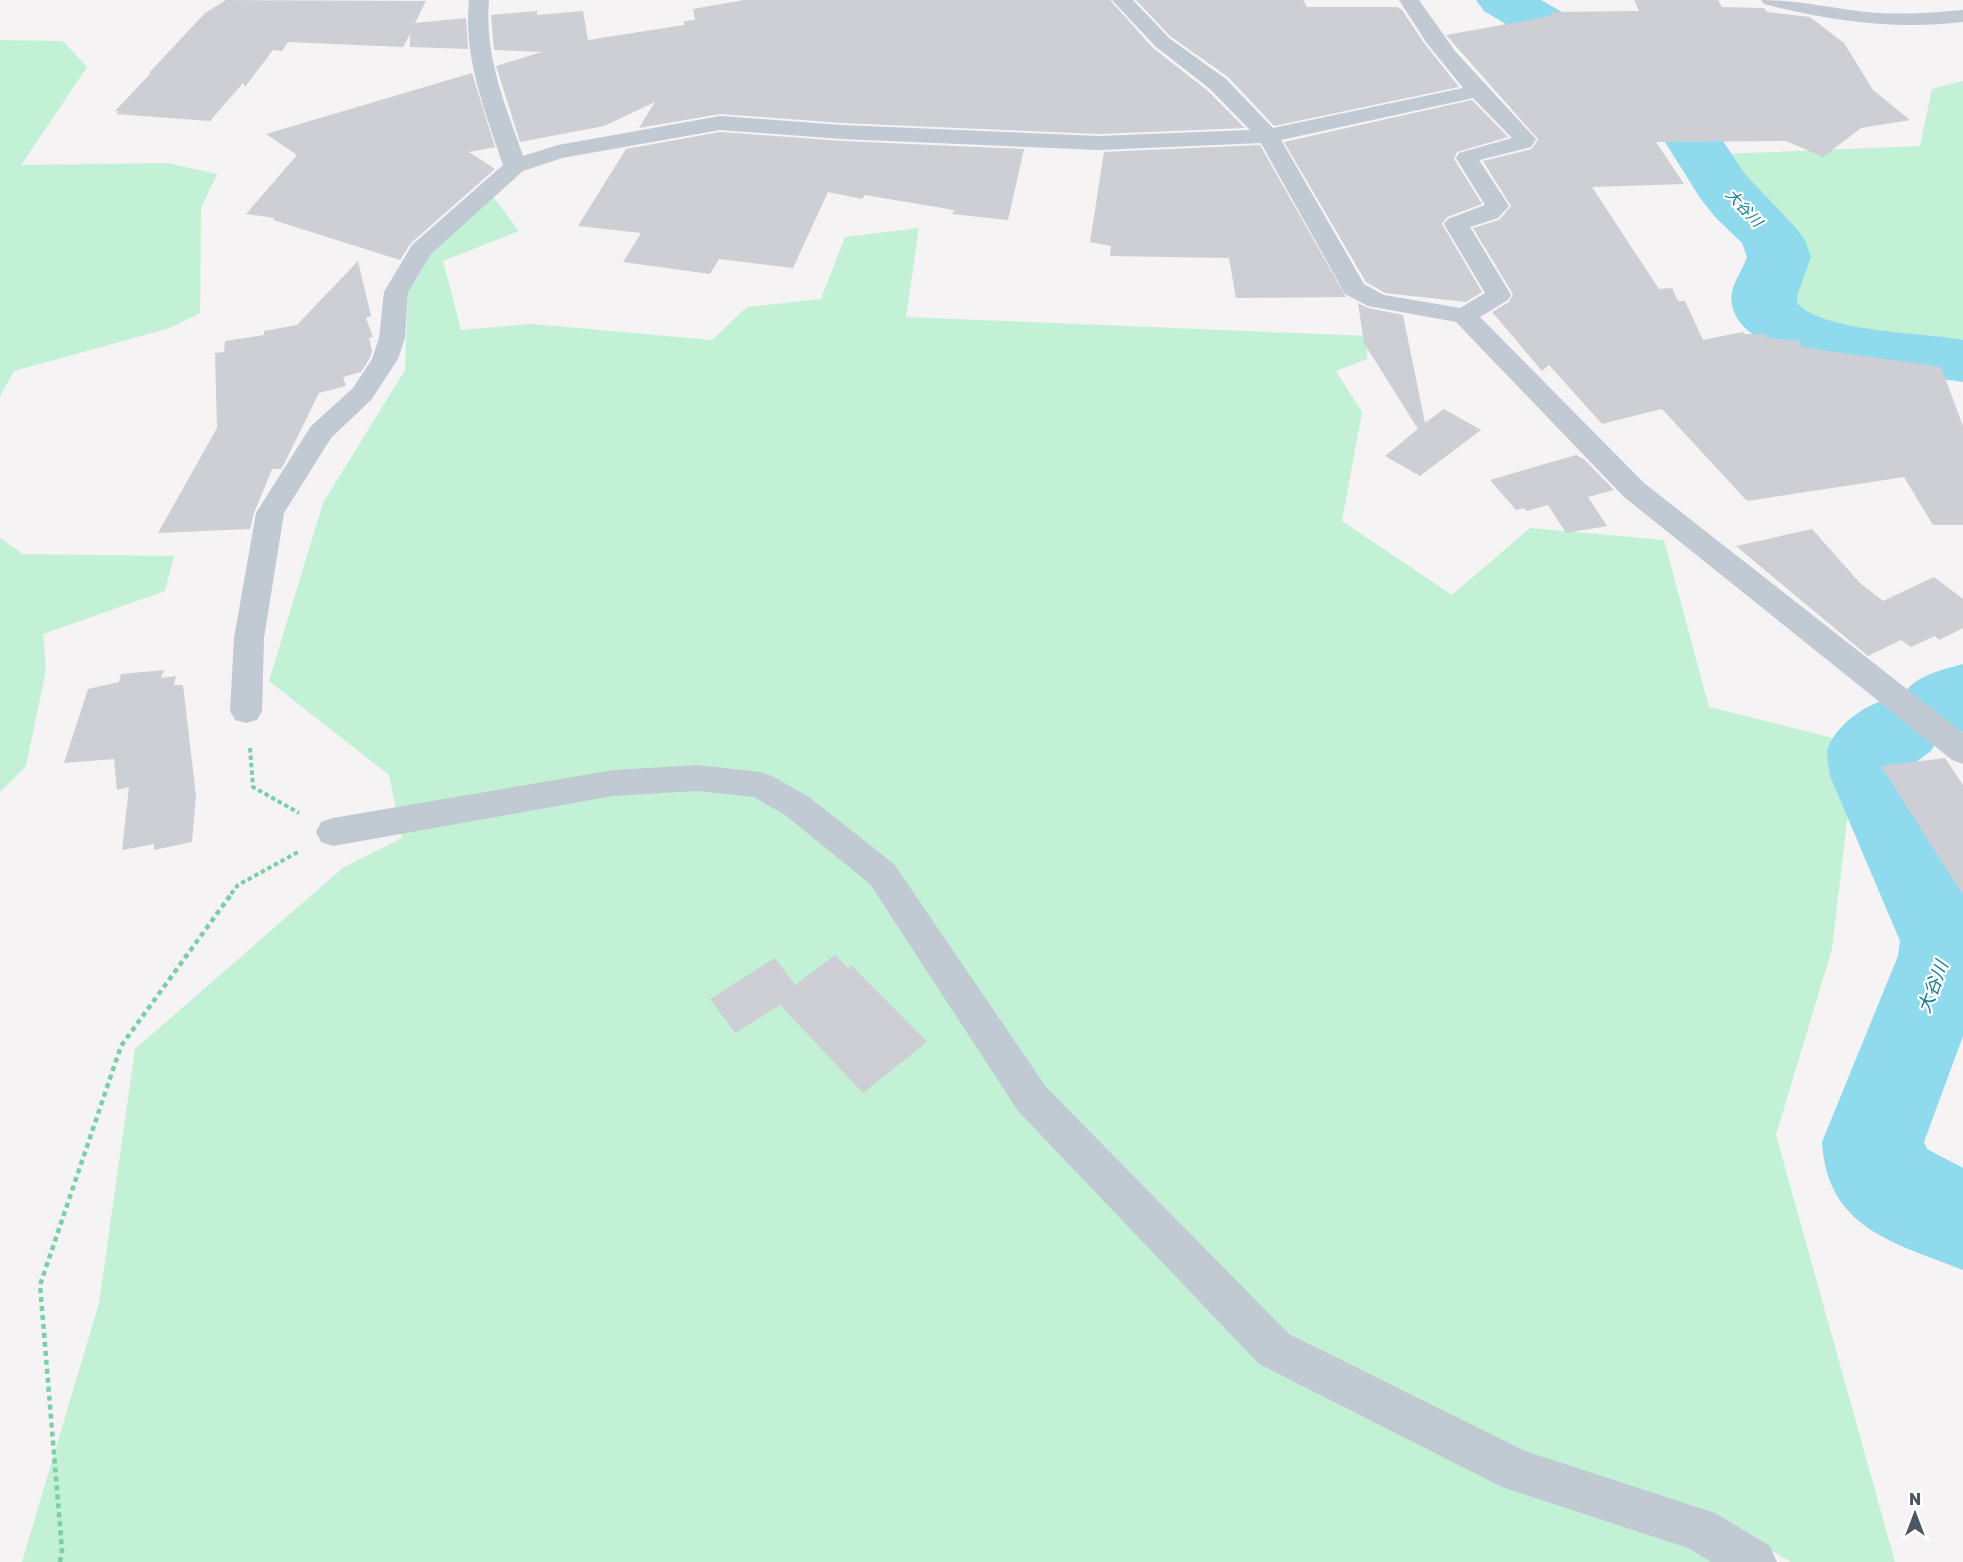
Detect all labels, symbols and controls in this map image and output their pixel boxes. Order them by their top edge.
water label: 大谷川 [1723,185,1768,231]
water label: 大谷川 [1912,956,1953,1016]
north arrow [1885,1484,1945,1544]
text: N [1909,1489,1921,1509]

